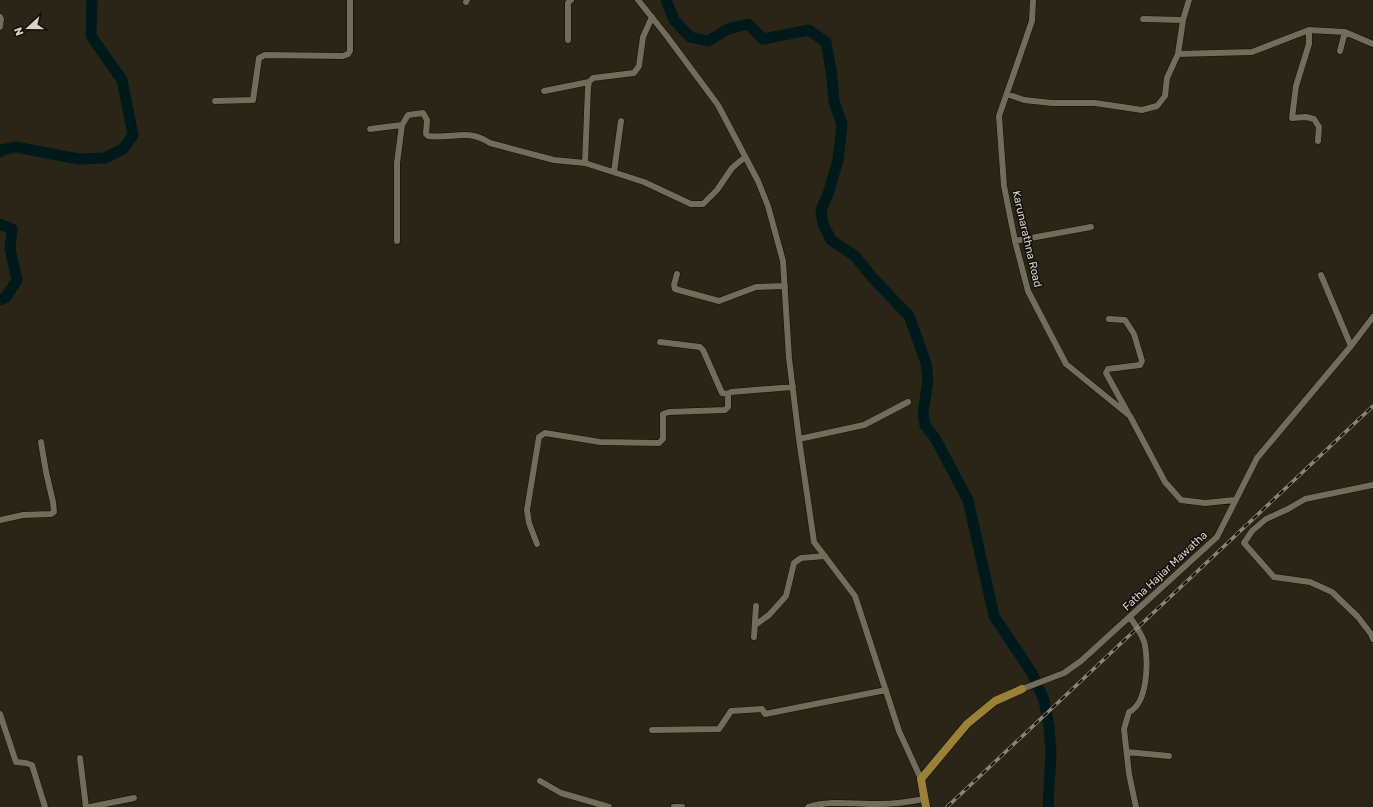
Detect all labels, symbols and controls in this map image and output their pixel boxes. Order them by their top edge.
north arrow [8,8,48,48]
text: N [12,25,27,37]
street label: Karunarathna Road [1010,189,1044,289]
street label: Fatha Hajiar Mawatha [1120,529,1210,613]

